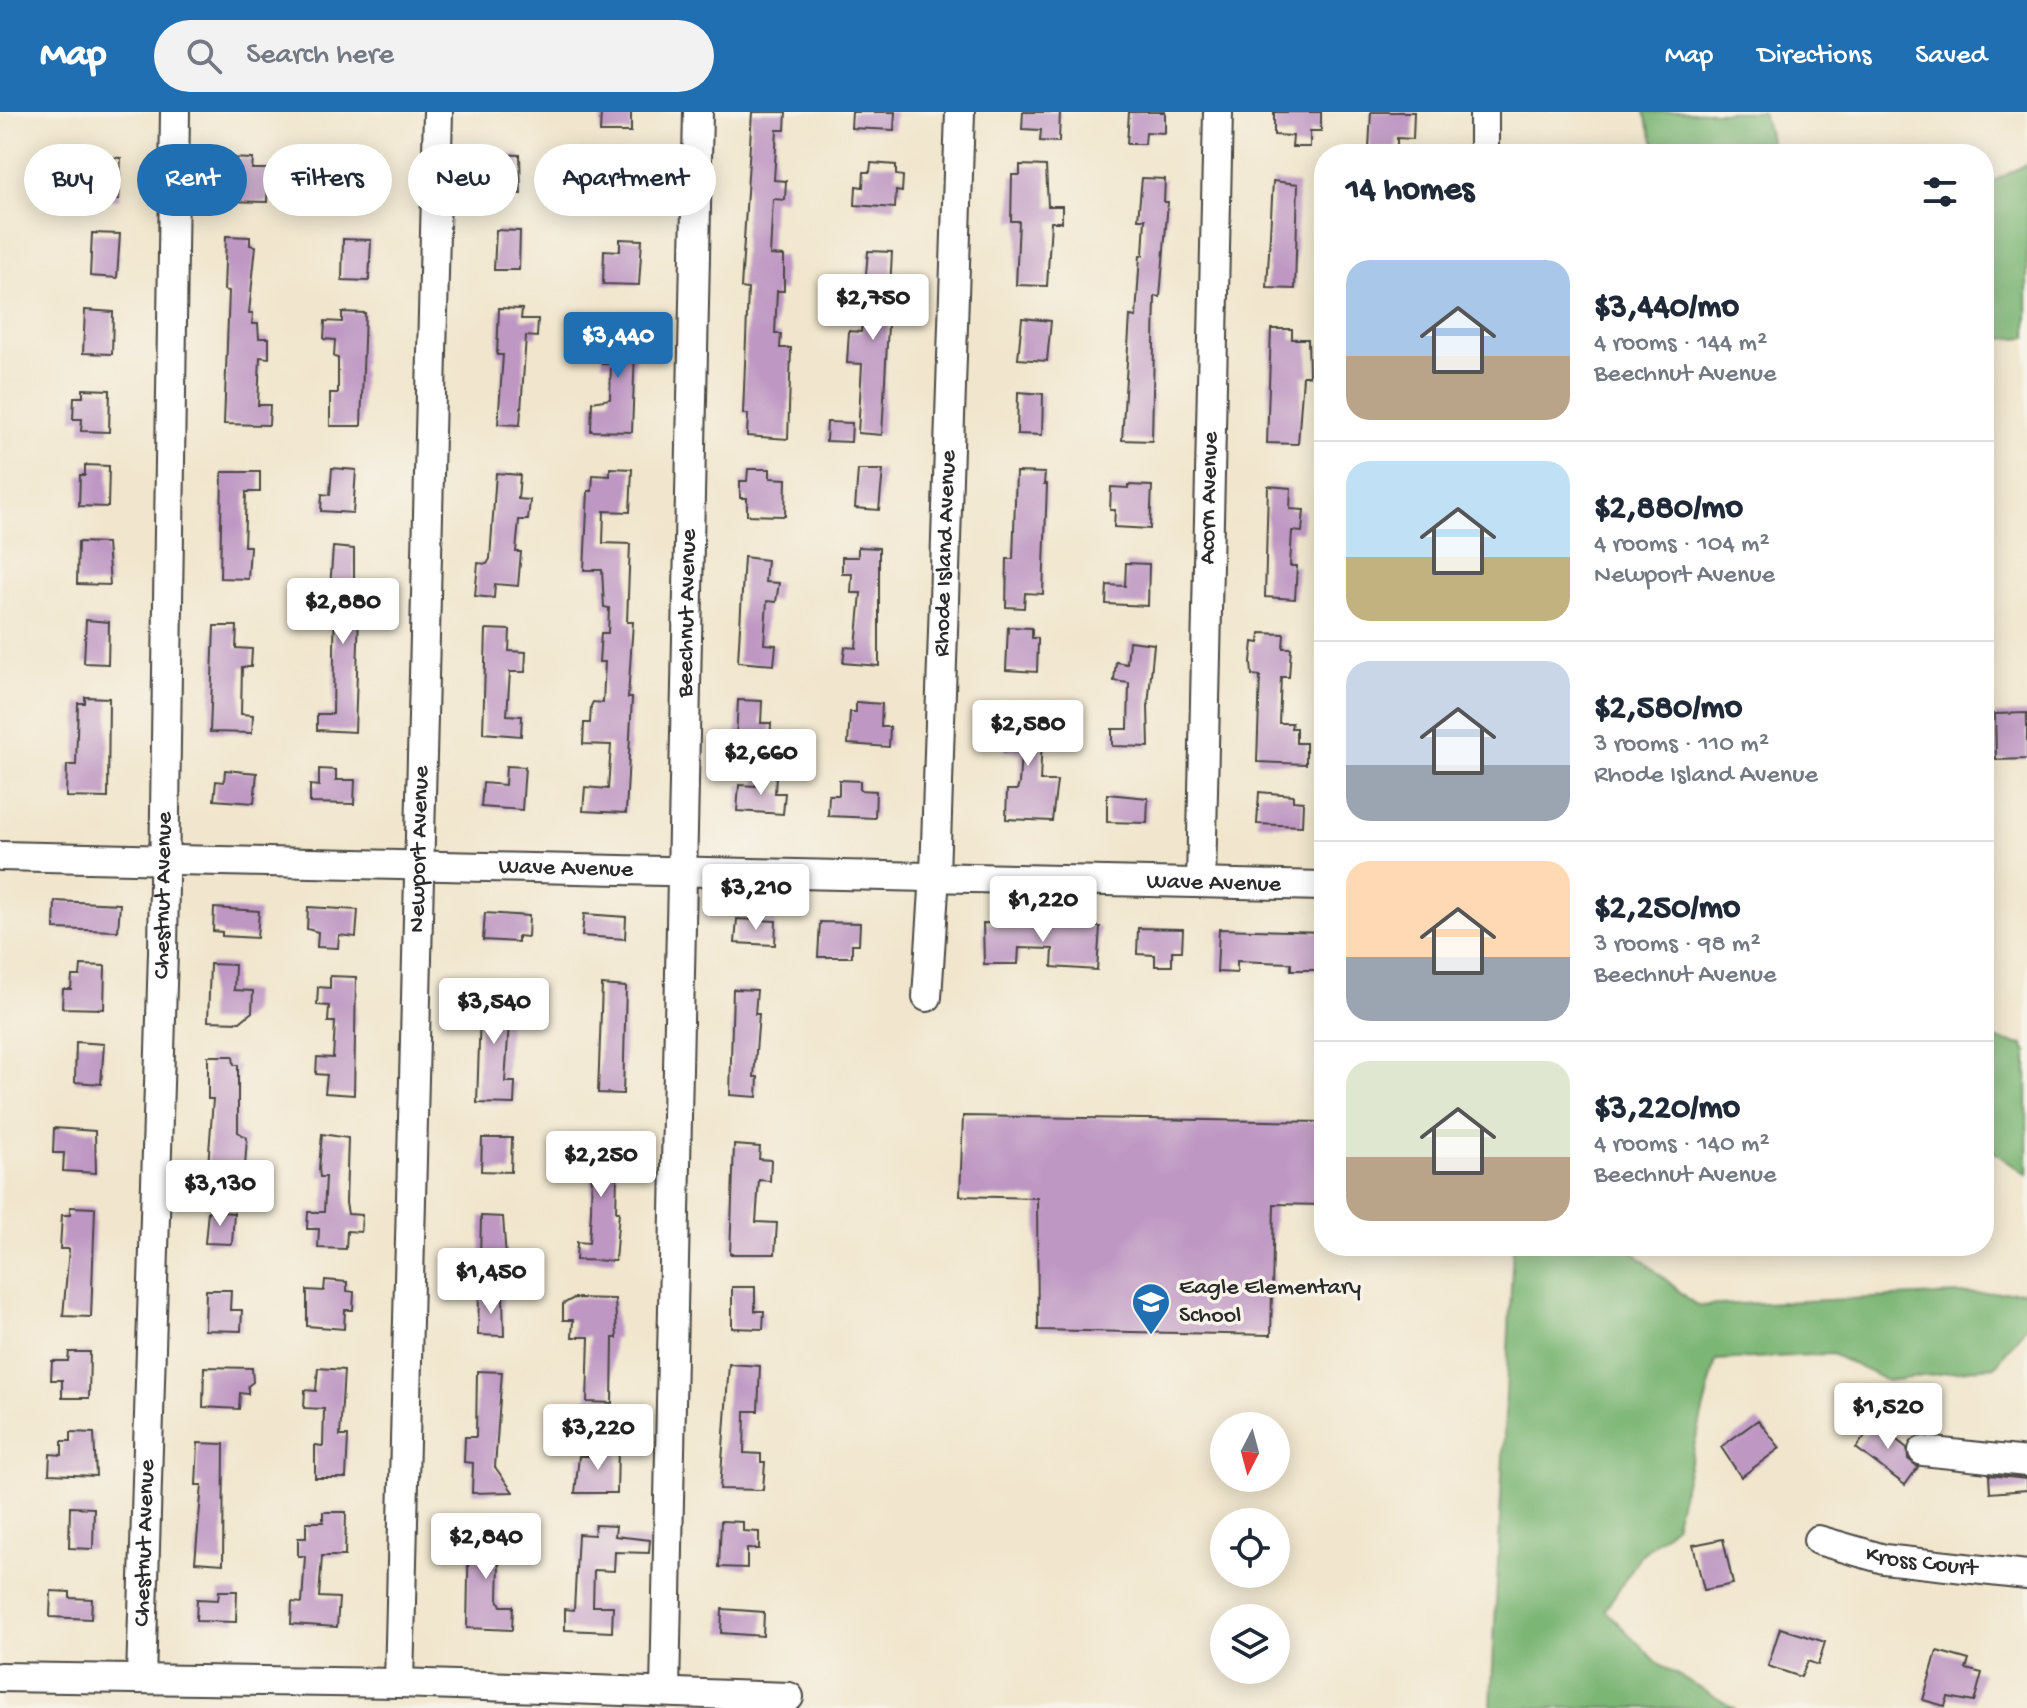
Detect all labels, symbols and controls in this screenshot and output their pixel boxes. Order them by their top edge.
search box [154,20,714,92]
text: Map [40,34,106,78]
icon: search [182,34,226,78]
text: Search here [246,39,394,74]
text: Map [1665,40,1713,73]
text: Directions [1757,40,1871,73]
text: Saved [1915,40,1987,73]
chip: Buy [24,144,121,216]
chip: Rent [137,144,247,216]
chip: Filters [263,144,392,216]
chip: New [408,144,518,216]
chip: Apartment [534,144,716,216]
icon: filters [1918,170,1962,214]
text: 14 homes [1346,172,1474,212]
pin: $2,750 [808,274,938,342]
text: $2,750 [836,284,910,315]
text: $3,440/mo [1594,289,1739,329]
icon: home [1410,292,1506,388]
pin: $3,440 [553,312,683,380]
text: $3,440 [582,322,654,353]
text: 4 rooms · 144 m² [1594,329,1767,360]
text: Beechnut Avenue [1594,360,1776,391]
street label: Acorn Avenue [1194,431,1225,565]
street label: Rhode Island Avenue [928,449,963,657]
text: $2,880/mo [1594,490,1743,530]
icon: home [1410,493,1506,589]
street label: Beechnut Avenue [671,528,704,699]
text: 4 rooms · 104 m² [1594,530,1770,561]
text: Newport Avenue [1594,561,1775,592]
pin: $2,880 [278,578,408,646]
text: $2,880 [305,588,381,619]
text: $2,580/mo [1594,690,1742,730]
icon: home [1410,693,1506,789]
pin: $2,580 [963,700,1093,768]
text: $2,580 [990,710,1066,741]
pin: $2,660 [696,729,826,797]
text: 3 rooms · 110 m² [1594,730,1769,761]
text: $2,660 [724,739,798,770]
text: Rhode Island Avenue [1594,761,1818,792]
street label: Newport Avenue [403,765,436,933]
street label: Chestnut Avenue [148,811,180,979]
street label: Wave Avenue [498,853,634,885]
pin: $3,210 [691,864,821,932]
street label: Wave Avenue [1146,867,1282,900]
text: $3,210 [720,874,792,905]
pin: $1,220 [978,876,1108,944]
text: $1,220 [1008,886,1078,917]
text: $2,250/mo [1594,890,1740,930]
icon: home [1410,893,1506,989]
text: 3 rooms · 98 m² [1594,930,1761,961]
text: Beechnut Avenue [1594,961,1776,992]
pin: $3,540 [429,978,559,1046]
text: $3,540 [457,988,531,1019]
text: $3,220/mo [1594,1090,1740,1130]
icon: home [1410,1093,1506,1189]
text: 4 rooms · 140 m² [1594,1130,1770,1161]
pin: $2,250 [536,1131,666,1199]
text: $2,250 [564,1141,638,1172]
pin: $3,130 [155,1160,285,1228]
text: Beechnut Avenue [1594,1161,1776,1192]
text: $3,130 [184,1170,256,1201]
pin: $1,450 [426,1248,556,1316]
text: $1,450 [455,1258,527,1289]
place label: Eagle Elementary School [1179,1274,1361,1331]
school or university icon: Eagle Elementary School [1130,1281,1172,1336]
pin: $1,520 [1823,1383,1953,1451]
text: $1,520 [1852,1393,1924,1424]
pin: $3,220 [533,1404,663,1472]
north arrow [1210,1412,1290,1492]
map controls [1210,1412,1290,1684]
text: $3,220 [561,1414,635,1445]
street label: Chestnut Avenue [128,1458,162,1627]
button: locate [1210,1508,1290,1588]
pin: $2,840 [421,1513,551,1581]
text: $2,840 [449,1523,523,1554]
street label: Kross Court [1862,1540,1981,1584]
button: layers [1210,1604,1290,1684]

